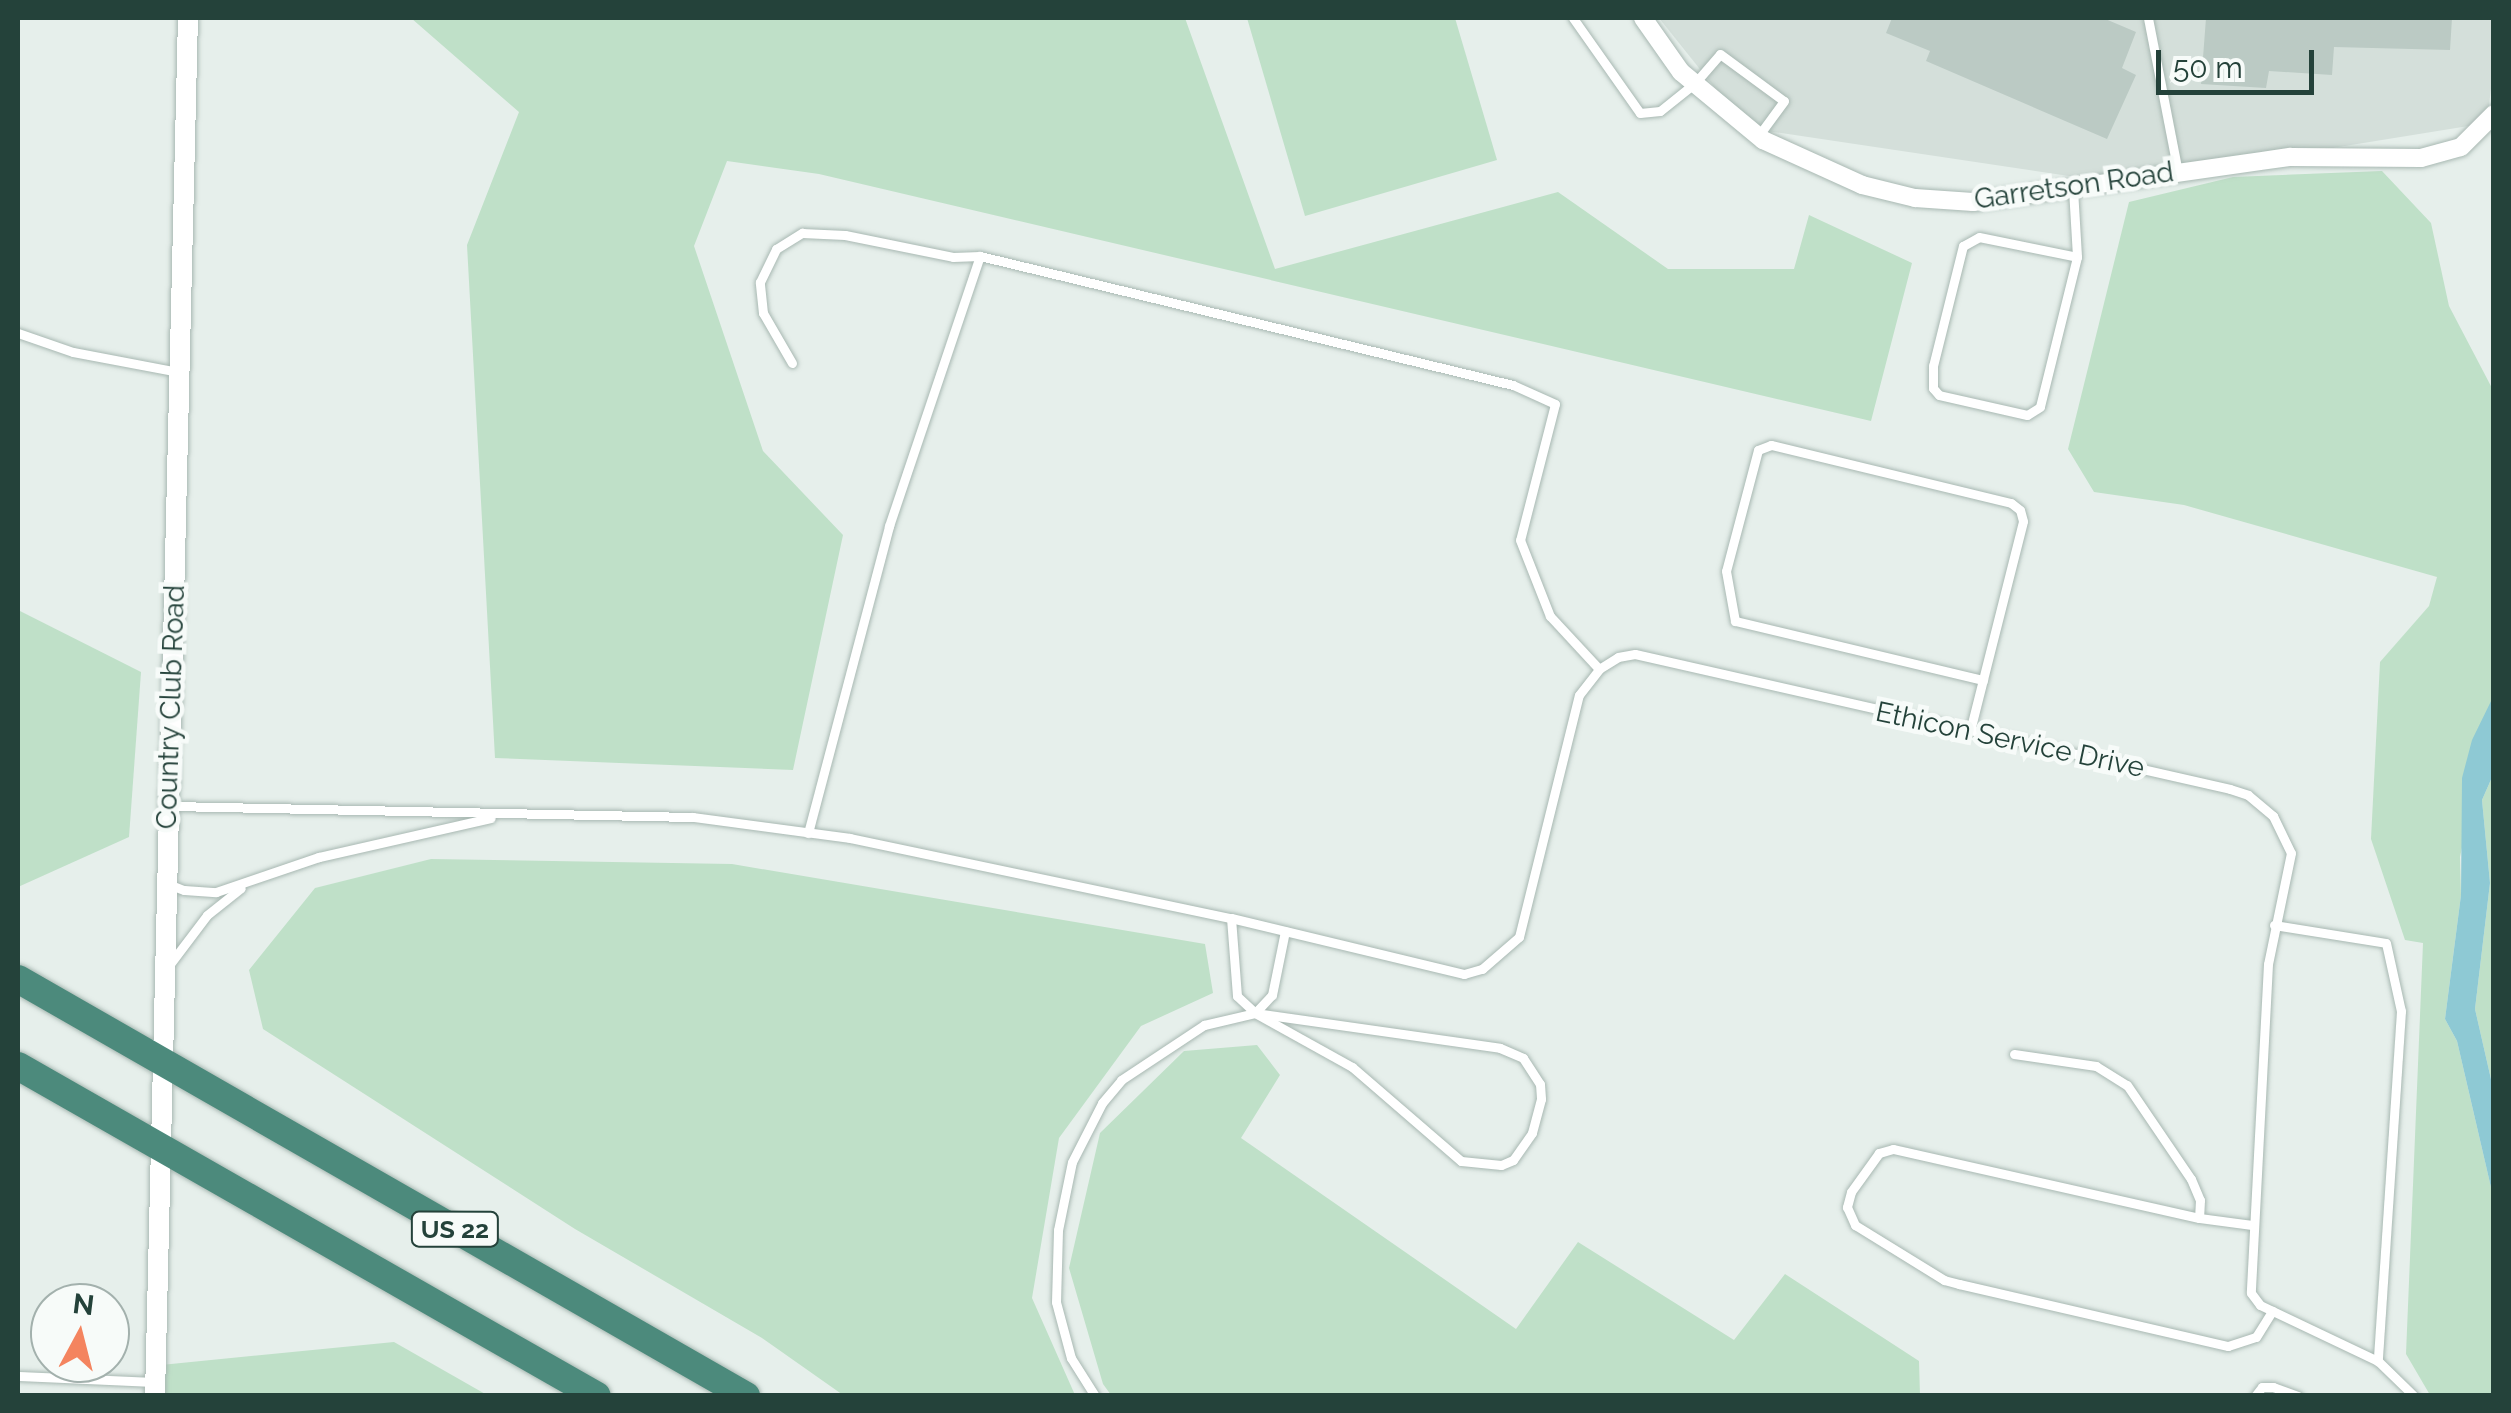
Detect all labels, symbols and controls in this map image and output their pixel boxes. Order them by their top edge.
scale bar [2161,30,2318,92]
text: 50 m [2173,50,2243,85]
street label: Garretson Road [1972,155,2176,217]
street label: Country Club Road [150,584,192,830]
street label: Ethicon Service Drive [1873,695,2147,785]
road number: US 22 [410,1209,500,1249]
north arrow [30,1283,130,1383]
text: N [71,1287,96,1322]

